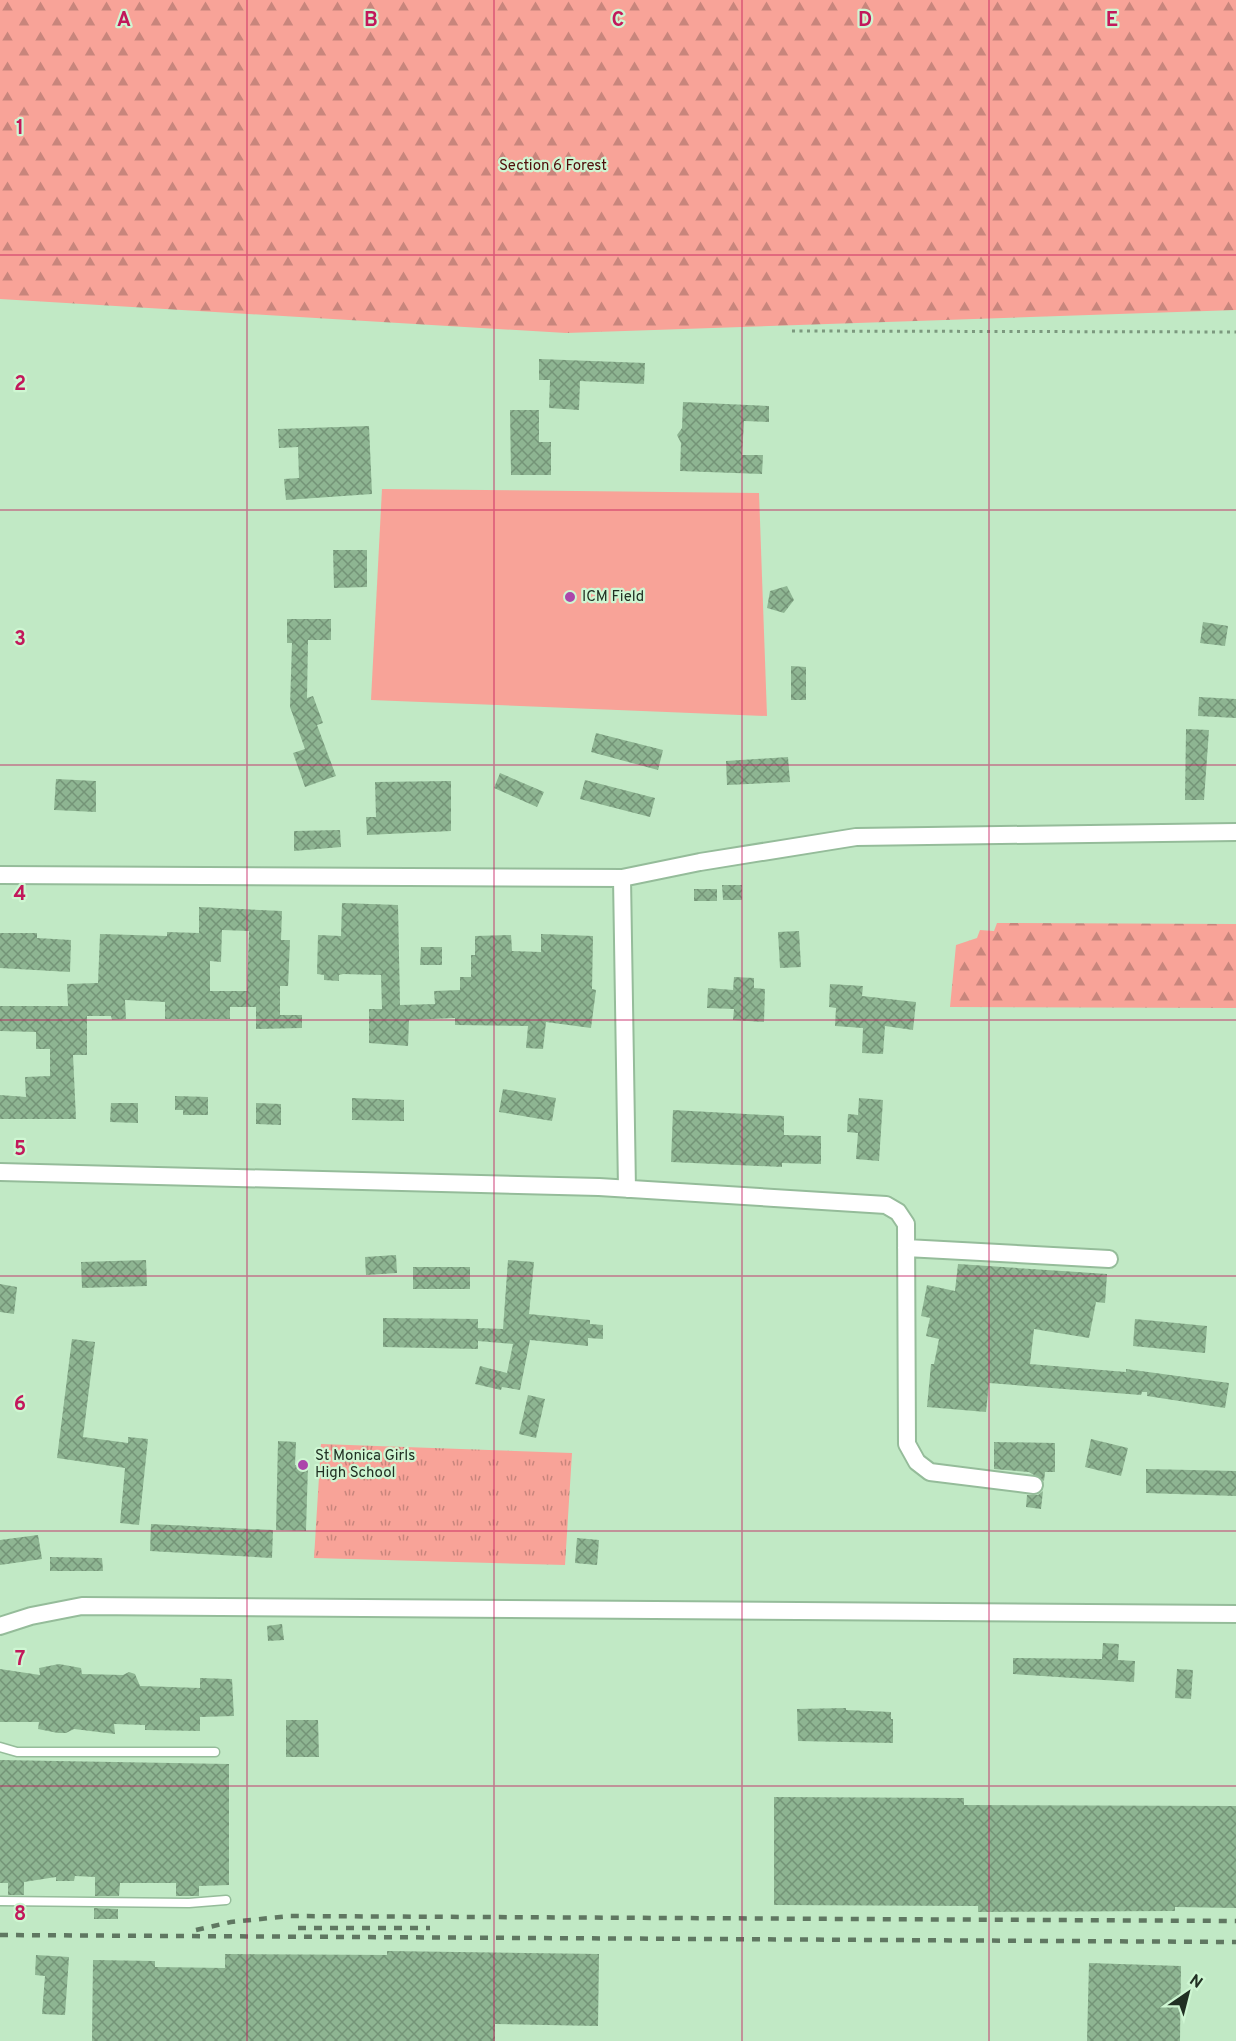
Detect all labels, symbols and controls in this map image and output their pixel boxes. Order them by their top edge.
text: A [117,8,131,34]
text: B [364,8,378,34]
text: C [612,8,624,34]
text: D [858,8,872,34]
text: E [1106,8,1118,34]
text: 1 [16,116,24,142]
park label: Section 6 Forest [499,157,607,176]
text: 2 [14,372,26,398]
place label: ICM Field [582,588,644,607]
marker: ICM Field [563,590,577,604]
text: 3 [14,627,26,653]
text: 4 [14,882,26,908]
text: 5 [14,1137,26,1163]
text: 6 [14,1392,26,1418]
place label: St Monica Girls High School [315,1447,415,1483]
marker: St Monica Girls High School [296,1458,310,1472]
text: 7 [15,1647,25,1673]
text: 8 [14,1902,26,1928]
north arrow [1158,1963,1218,2023]
text: N [1185,1971,1206,1994]

